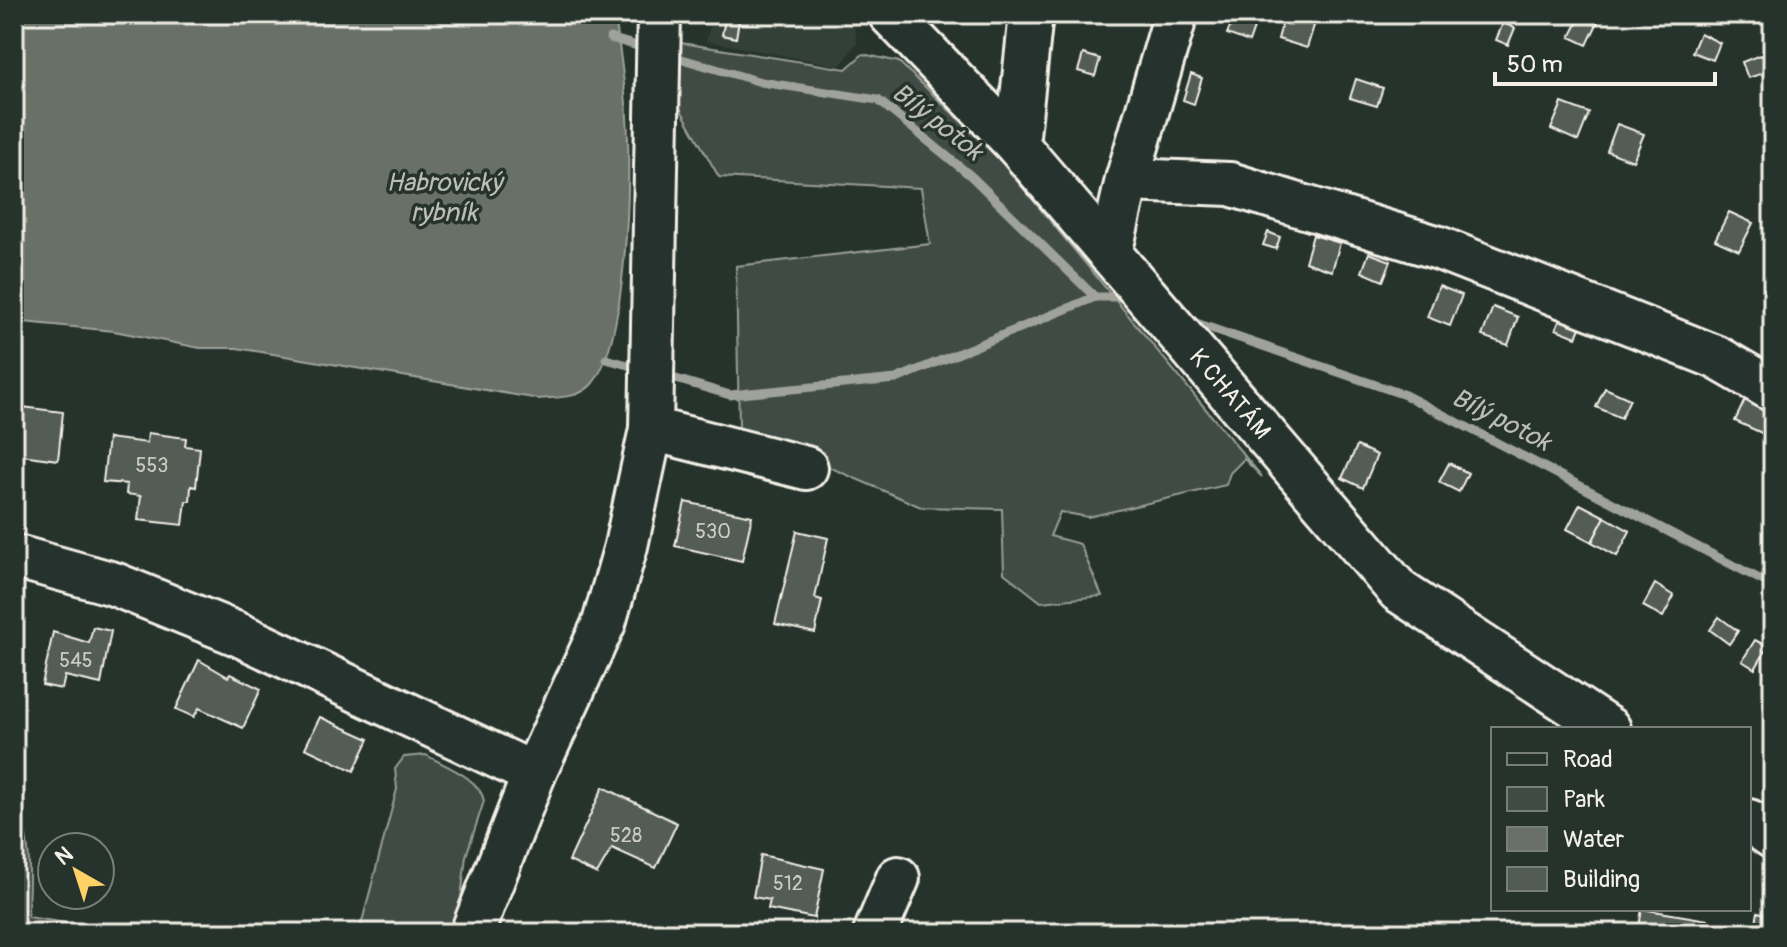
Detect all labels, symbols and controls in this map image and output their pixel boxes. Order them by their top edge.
scale bar [1495,36,1715,86]
text: 50 m [1507,50,1563,79]
water label: Bílý potok [885,77,990,169]
water label: Habrovický rybník [386,167,505,229]
street label: K CHATÁM [1183,343,1277,445]
water label: Bílý potok [1446,382,1558,459]
house number: 553 [136,453,168,478]
house number: 530 [695,519,731,544]
house number: 545 [59,648,93,673]
legend [1491,727,1751,911]
text: Road [1563,745,1613,774]
text: Park [1563,785,1605,814]
house number: 528 [610,823,642,848]
text: Water [1563,825,1624,854]
north arrow [36,831,116,911]
text: N [49,841,79,872]
text: Building [1563,865,1640,894]
house number: 512 [773,871,803,896]

